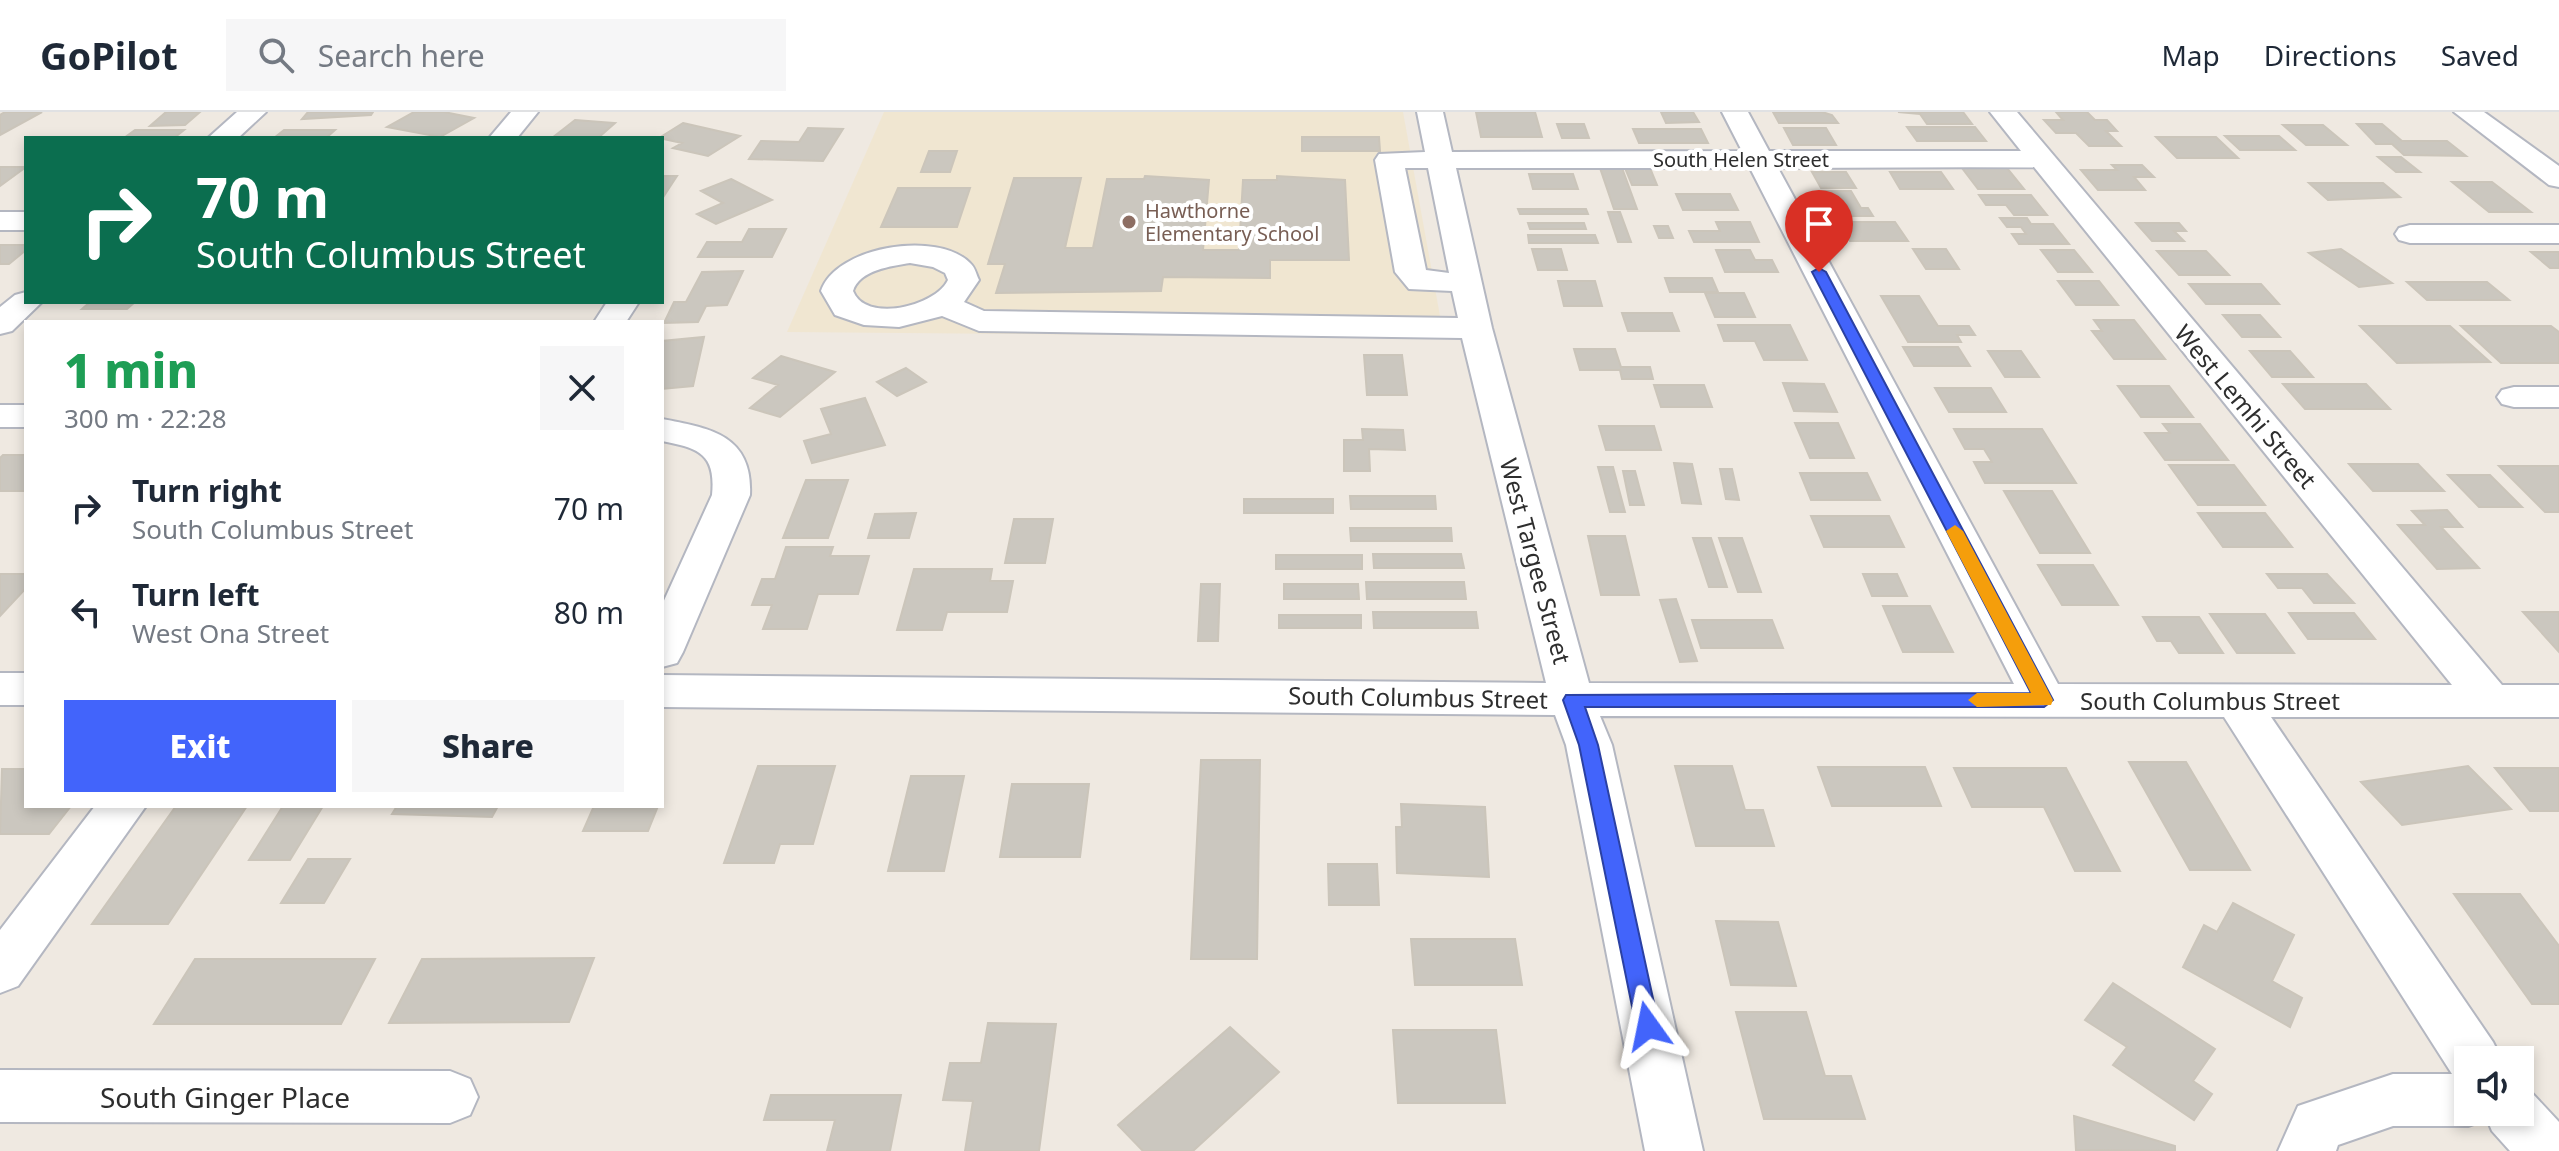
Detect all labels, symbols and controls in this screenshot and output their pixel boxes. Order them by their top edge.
search box [226,19,786,91]
text: GoPilot [40,29,178,81]
icon: search [254,33,298,77]
text: Search here [318,35,485,76]
text: Map [2161,36,2220,74]
text: Directions [2264,36,2397,74]
text: Saved [2441,36,2519,74]
street label: South Helen Street [1653,146,1829,173]
text: 70 m [196,158,329,234]
icon: right [64,168,168,272]
pin [1785,190,1853,272]
place label: Hawthorne Elementary School [1145,197,1319,247]
icon: arrive [1797,202,1841,246]
marker: Hawthorne Elementary School [1120,213,1138,231]
text: South Columbus Street [196,230,586,279]
street label: West Lemhi Street [2168,317,2325,495]
text: 1 min [64,337,198,402]
button: close [540,346,624,430]
text: 300 m · 22:28 [64,400,227,436]
street label: West Targee Street [1493,455,1579,668]
text: Turn right [132,470,282,511]
icon: right [64,486,108,530]
text: 70 m [554,488,624,529]
text: South Columbus Street [132,511,413,547]
text: Turn left [132,574,260,615]
icon: left [64,590,108,634]
text: 80 m [554,592,624,633]
text: West Ona Street [132,615,329,651]
street label: South Columbus Street [1288,678,1548,716]
street label: South Columbus Street [2080,684,2340,717]
button: Exit [64,700,336,792]
button: Share [352,700,624,792]
position arrow [1606,984,1690,1068]
map controls [2454,1046,2534,1126]
button: sound [2454,1046,2534,1126]
street label: South Ginger Place [100,1078,350,1116]

